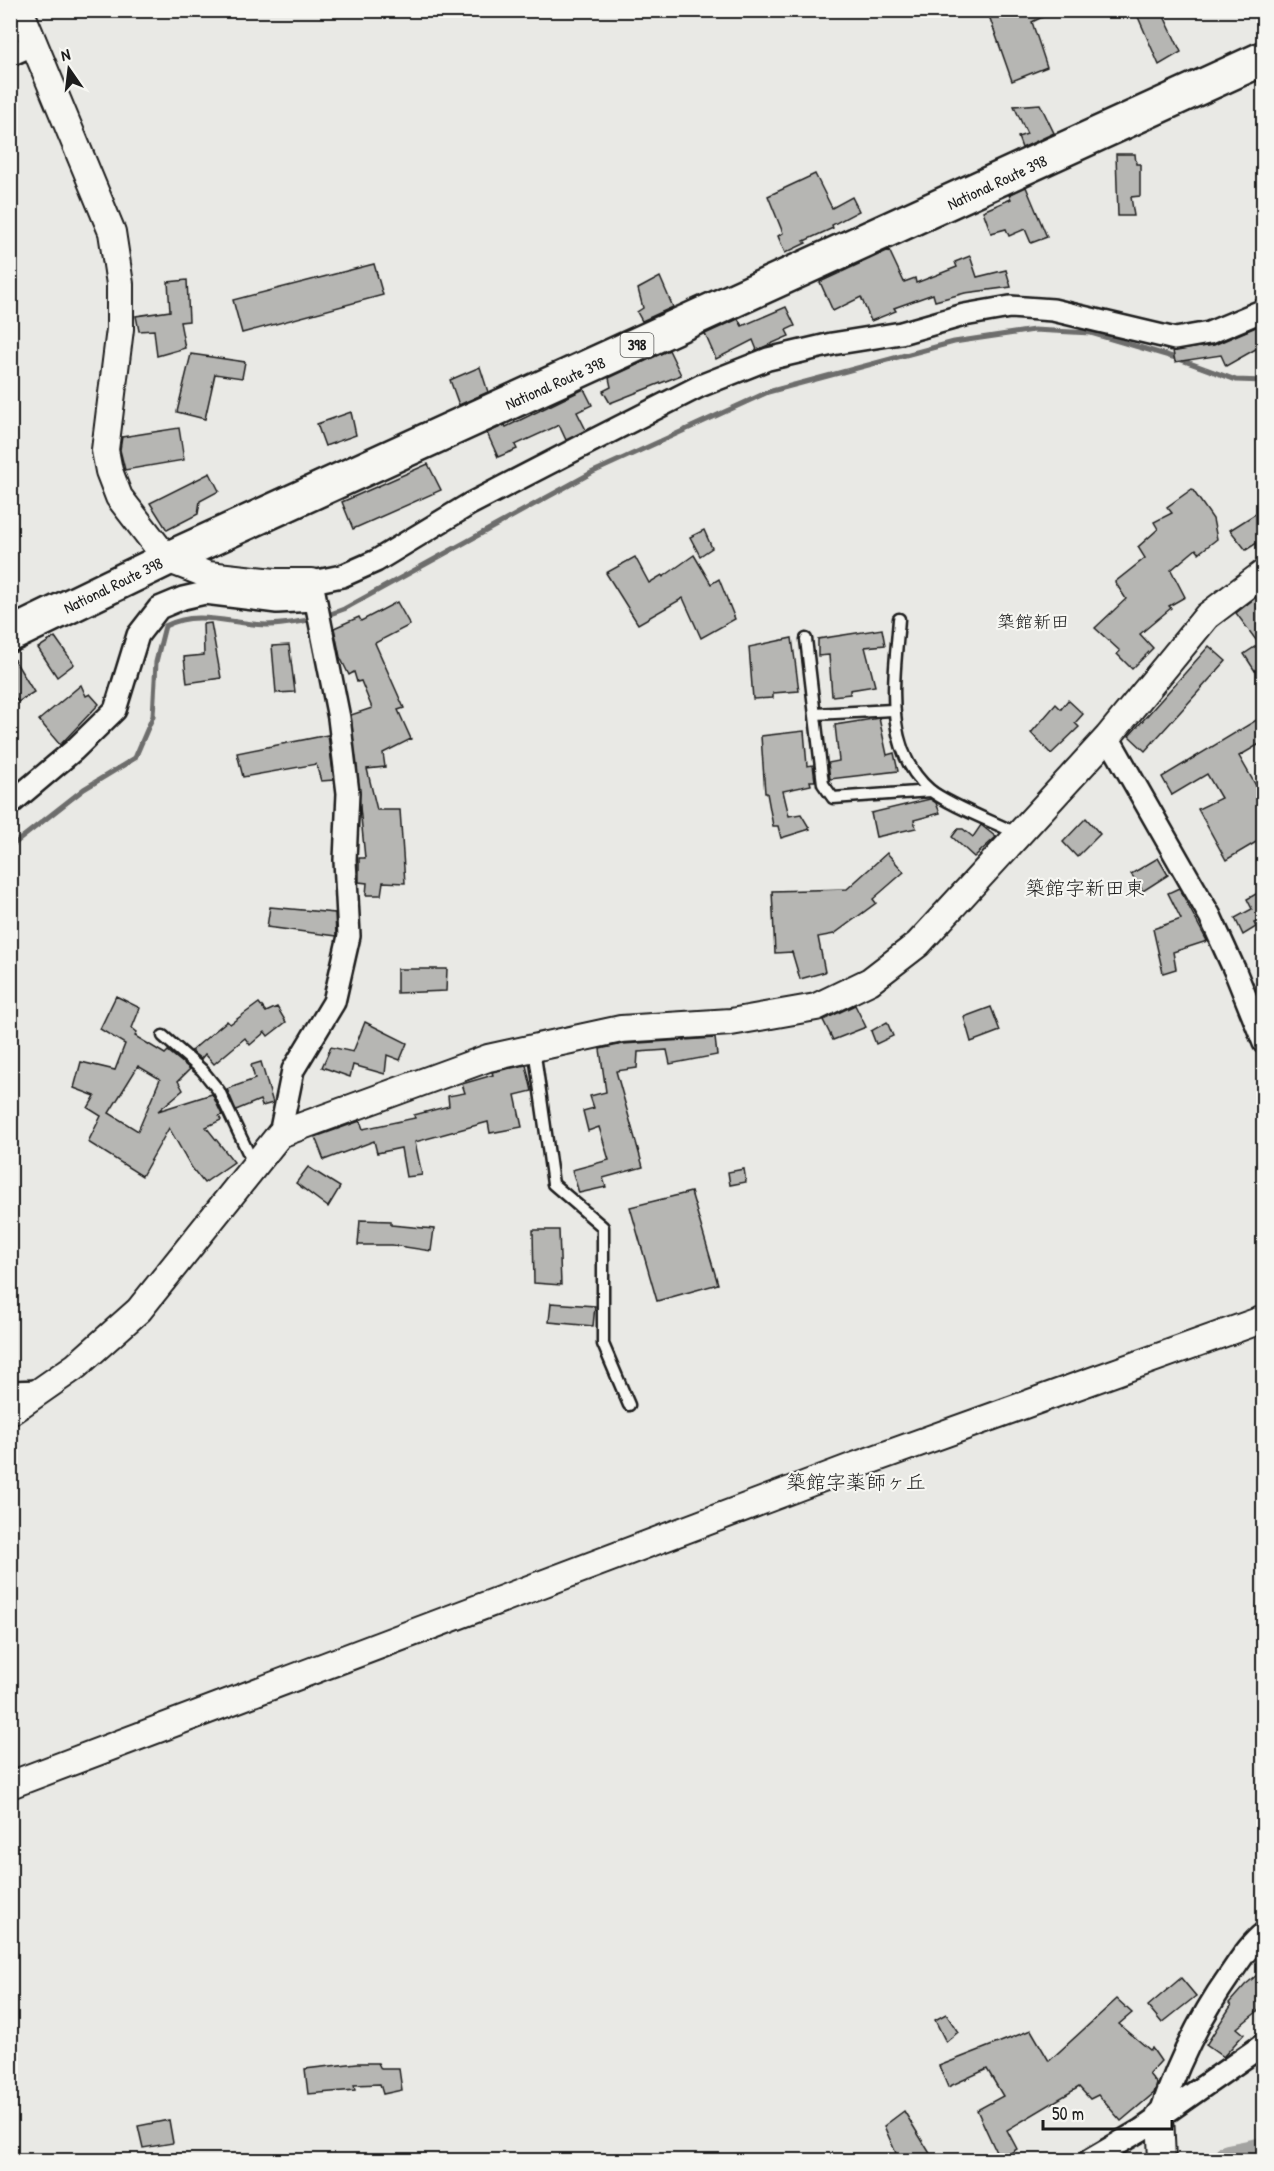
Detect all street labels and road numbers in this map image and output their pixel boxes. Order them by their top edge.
street label: National Route 398 [944,149,1050,215]
road number: 398 [620,333,654,357]
street label: National Route 398 [501,351,609,415]
street label: National Route 398 [60,552,166,618]

